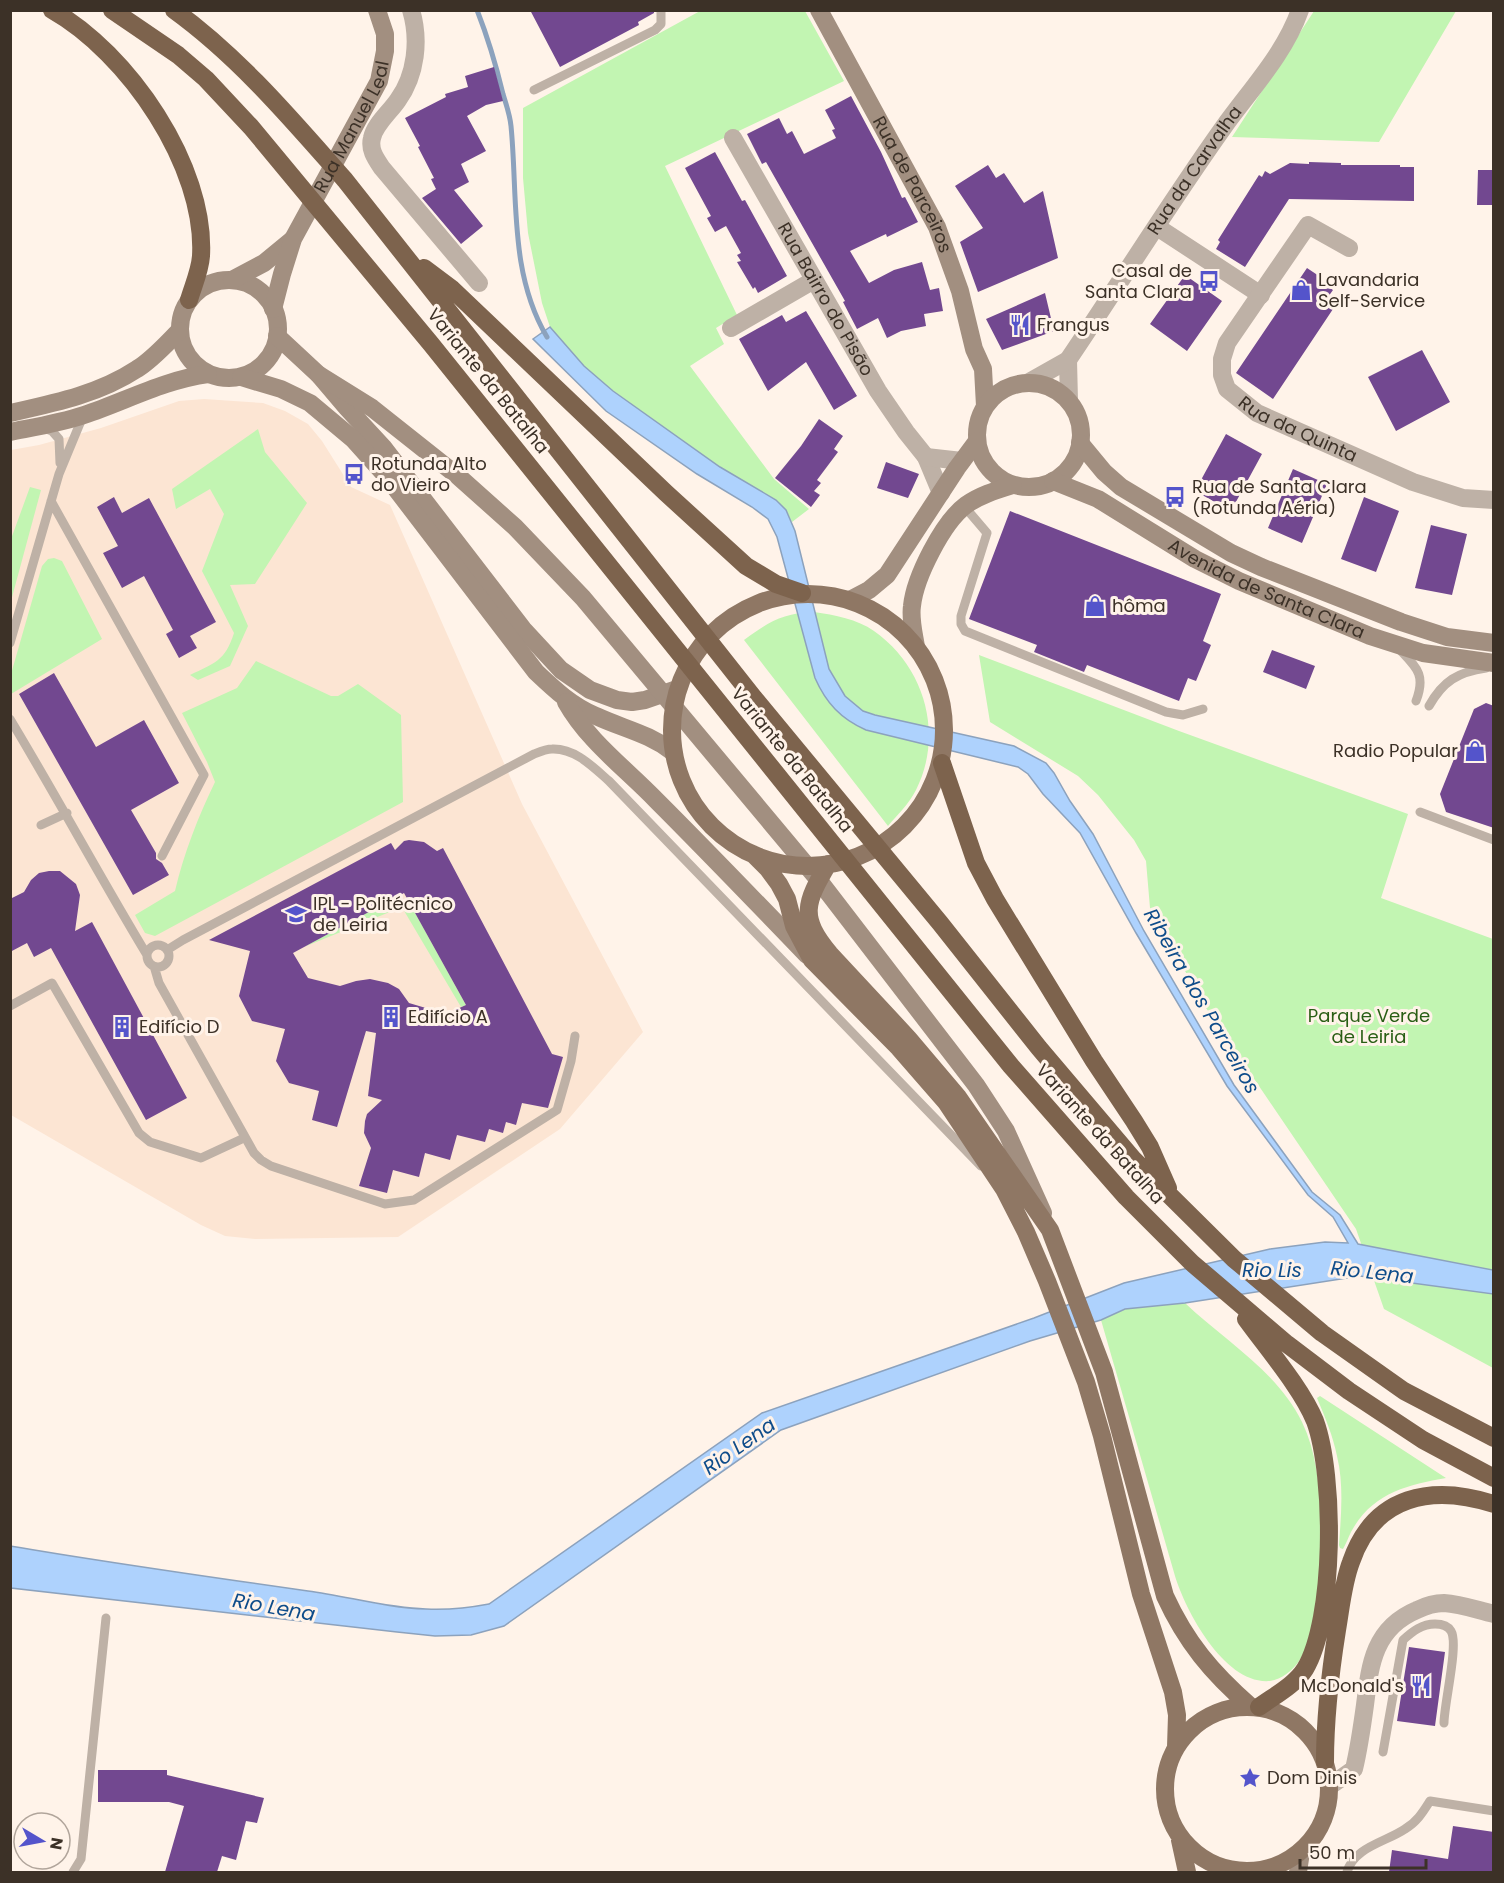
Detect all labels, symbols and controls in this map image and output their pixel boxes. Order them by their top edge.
street label: Rua Manuel Leal [307,58,395,197]
street label: Rua da Carvalha [1141,100,1248,239]
street label: Rua de Parceiros [867,111,958,256]
street label: Rua Bairro do Pisão [772,218,880,381]
place label: Casal de Santa Clara [1085,258,1192,304]
place label: Lavandaria Self-Service [1318,267,1425,313]
bus stop icon: Casal de Santa Clara [1197,269,1221,293]
shop icon: Lavandaria Self-Service [1289,278,1313,302]
street label: Variante da Batalha [422,303,555,459]
place label: Frangus [1037,312,1110,337]
restaurant icon: Frangus [1008,313,1032,337]
street label: Rua da Quinta [1233,390,1361,468]
place label: Rotunda Alto do Vieiro [371,451,487,497]
bus stop icon: Rotunda Alto do Vieiro [342,462,366,486]
place label: Rua de Santa Clara (Rotunda Aéria) [1192,474,1367,520]
bus stop icon: Rua de Santa Clara (Rotunda Aéria) [1163,485,1187,509]
street label: Avenida de Santa Clara [1164,532,1369,644]
place label: hôma [1112,593,1166,618]
shop icon: hôma [1083,594,1107,618]
street label: Variante da Batalha [726,682,859,838]
place label: Radio Popular [1333,738,1458,763]
shop icon: Radio Popular [1463,739,1487,763]
place label: IPL - Politécnico de Leiria [313,891,453,937]
school or university icon: IPL - Politécnico de Leiria [284,902,308,926]
water label: Ribeira dos Parceiros [1137,903,1267,1099]
park label: Parque Verde de Leiria [1308,1003,1430,1049]
place label: Edifício A [408,1004,488,1029]
building icon: Edifício A [379,1005,403,1029]
place label: Edifício D [139,1014,220,1039]
building icon: Edifício D [110,1015,134,1039]
street label: Variante da Batalha [1031,1058,1170,1209]
water label: Rio Lena [1329,1254,1415,1290]
water label: Rio Lis [1242,1256,1302,1284]
water label: Rio Lena [697,1411,781,1481]
water label: Rio Lena [231,1586,317,1628]
place label: McDonald's [1301,1673,1404,1698]
restaurant icon: McDonald's [1409,1674,1433,1698]
place label: Dom Dinis [1267,1765,1357,1790]
place icon: Dom Dinis [1238,1766,1262,1790]
north arrow [12,1811,72,1871]
scale bar [1300,1832,1426,1870]
text: N [44,1836,69,1851]
text: 50 m [1309,1840,1355,1865]

